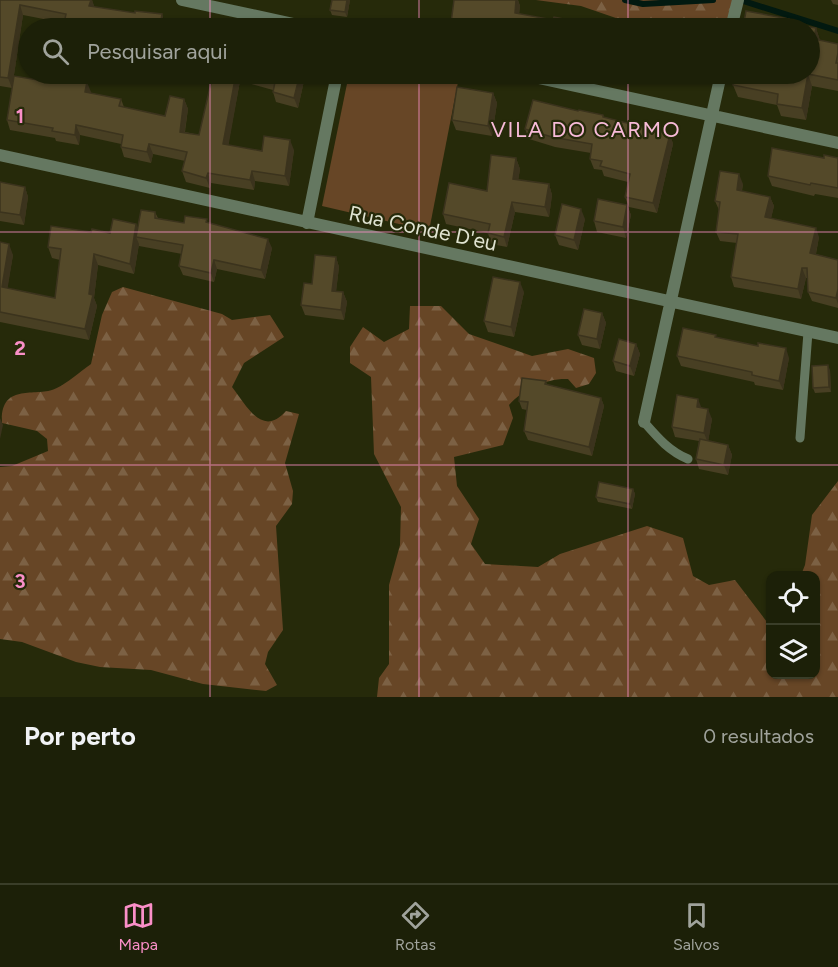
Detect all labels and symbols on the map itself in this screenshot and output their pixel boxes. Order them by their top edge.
text: 1 [16,104,24,128]
district label: VILA DO CARMO [491,116,681,143]
street label: Rua Conde D'eu [347,200,499,256]
text: 2 [14,336,26,360]
text: 3 [14,569,26,593]

